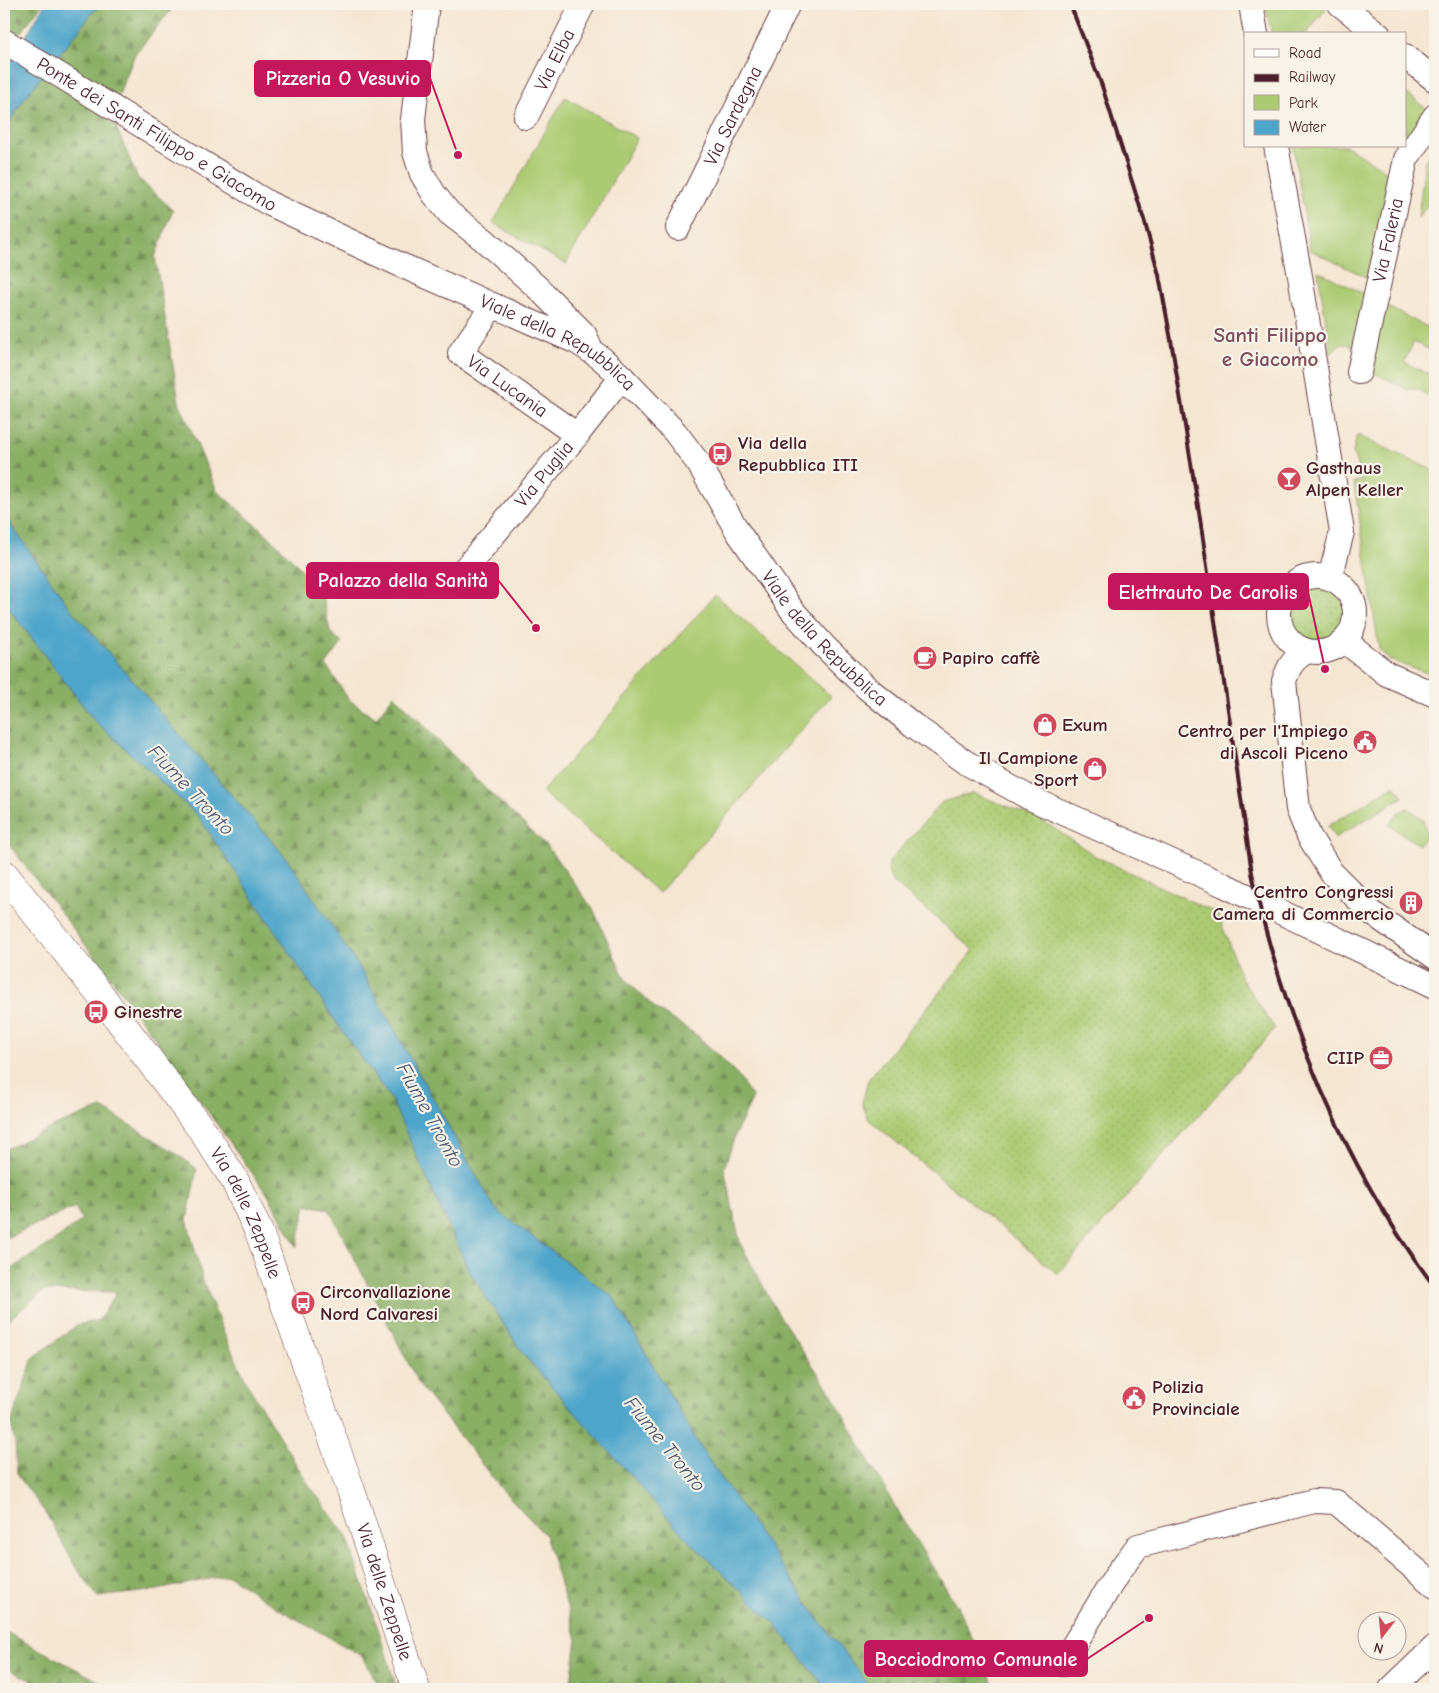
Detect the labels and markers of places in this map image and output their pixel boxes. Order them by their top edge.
callout: Pizzeria O Vesuvio [255,61,430,96]
place label: Via della Repubblica ITI [738,432,858,476]
bus stop icon: Via della Repubblica ITI [707,441,733,467]
place label: Gasthaus Alpen Keller [1306,457,1404,501]
bar icon: Gasthaus Alpen Keller [1276,466,1302,492]
callout: Palazzo della Sanità [307,563,498,598]
callout: Elettrauto De Carolis [1109,574,1308,609]
cafe icon: Papiro caffè [912,645,938,671]
place label: Papiro caffè [942,647,1040,669]
shop icon: Exum [1032,712,1058,738]
place label: Exum [1062,714,1108,736]
place label: Centro per l'Impiego di Ascoli Piceno [1178,720,1348,764]
public building icon: Centro per l'Impiego di Ascoli Piceno [1352,729,1378,755]
place label: Il Campione Sport [979,747,1079,791]
shop icon: Il Campione Sport [1082,756,1108,782]
place label: Centro Congressi Camera di Commercio [1212,881,1394,925]
building icon: Centro Congressi Camera di Commercio [1398,890,1424,916]
bus stop icon: Ginestre [83,999,109,1025]
place label: Ginestre [114,1001,182,1023]
office icon: CIIP [1368,1045,1394,1071]
place label: CIIP [1327,1047,1364,1069]
place label: Circonvallazione Nord Calvaresi [320,1281,450,1325]
bus stop icon: Circonvallazione Nord Calvaresi [290,1290,316,1316]
place label: Polizia Provinciale [1152,1376,1240,1420]
public building icon: Polizia Provinciale [1121,1385,1147,1411]
callout: Bocciodromo Comunale [865,1641,1087,1676]

